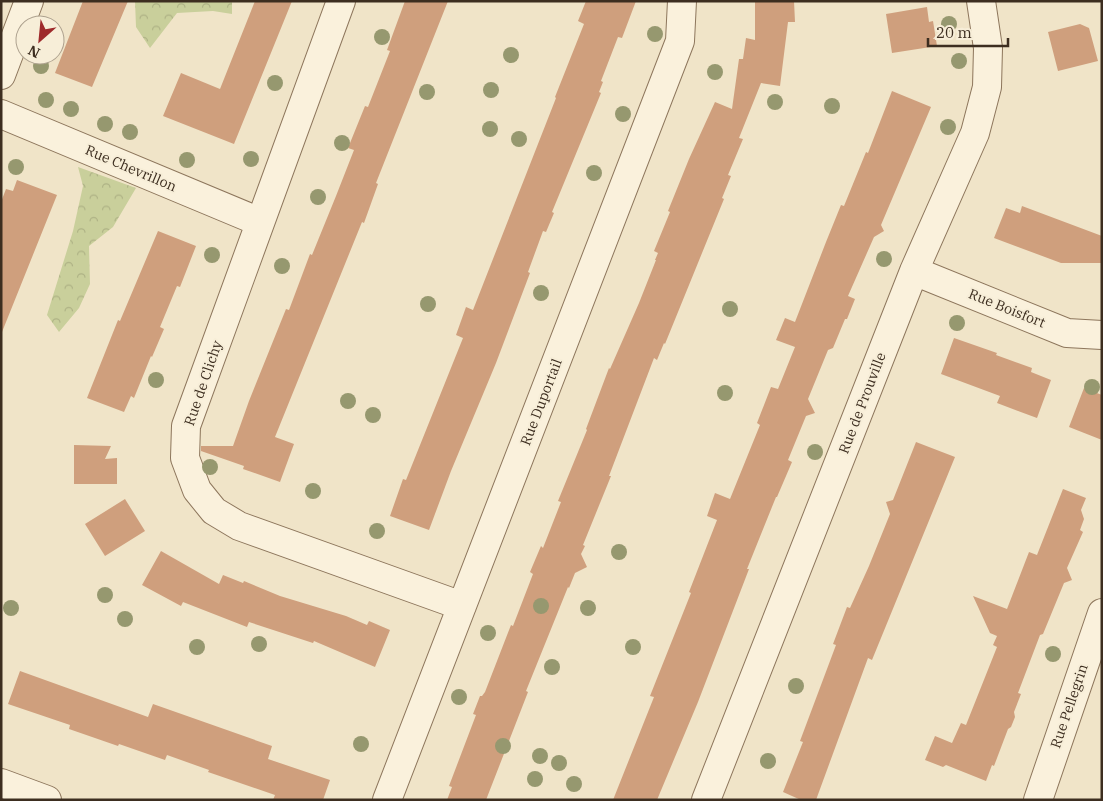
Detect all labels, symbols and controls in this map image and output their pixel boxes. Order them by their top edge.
north arrow [15,15,65,65]
scale bar [928,15,1008,47]
text: 20 m [936,23,972,42]
text: N [25,41,43,62]
street label: Rue Chevrillon [83,141,179,195]
street label: Rue Boisfort [966,284,1048,332]
street label: Rue de Clichy [180,338,226,428]
street label: Rue de Prouville [834,350,890,456]
street label: Rue Duportail [516,356,566,448]
street label: Rue Pellegrin [1046,662,1092,750]

